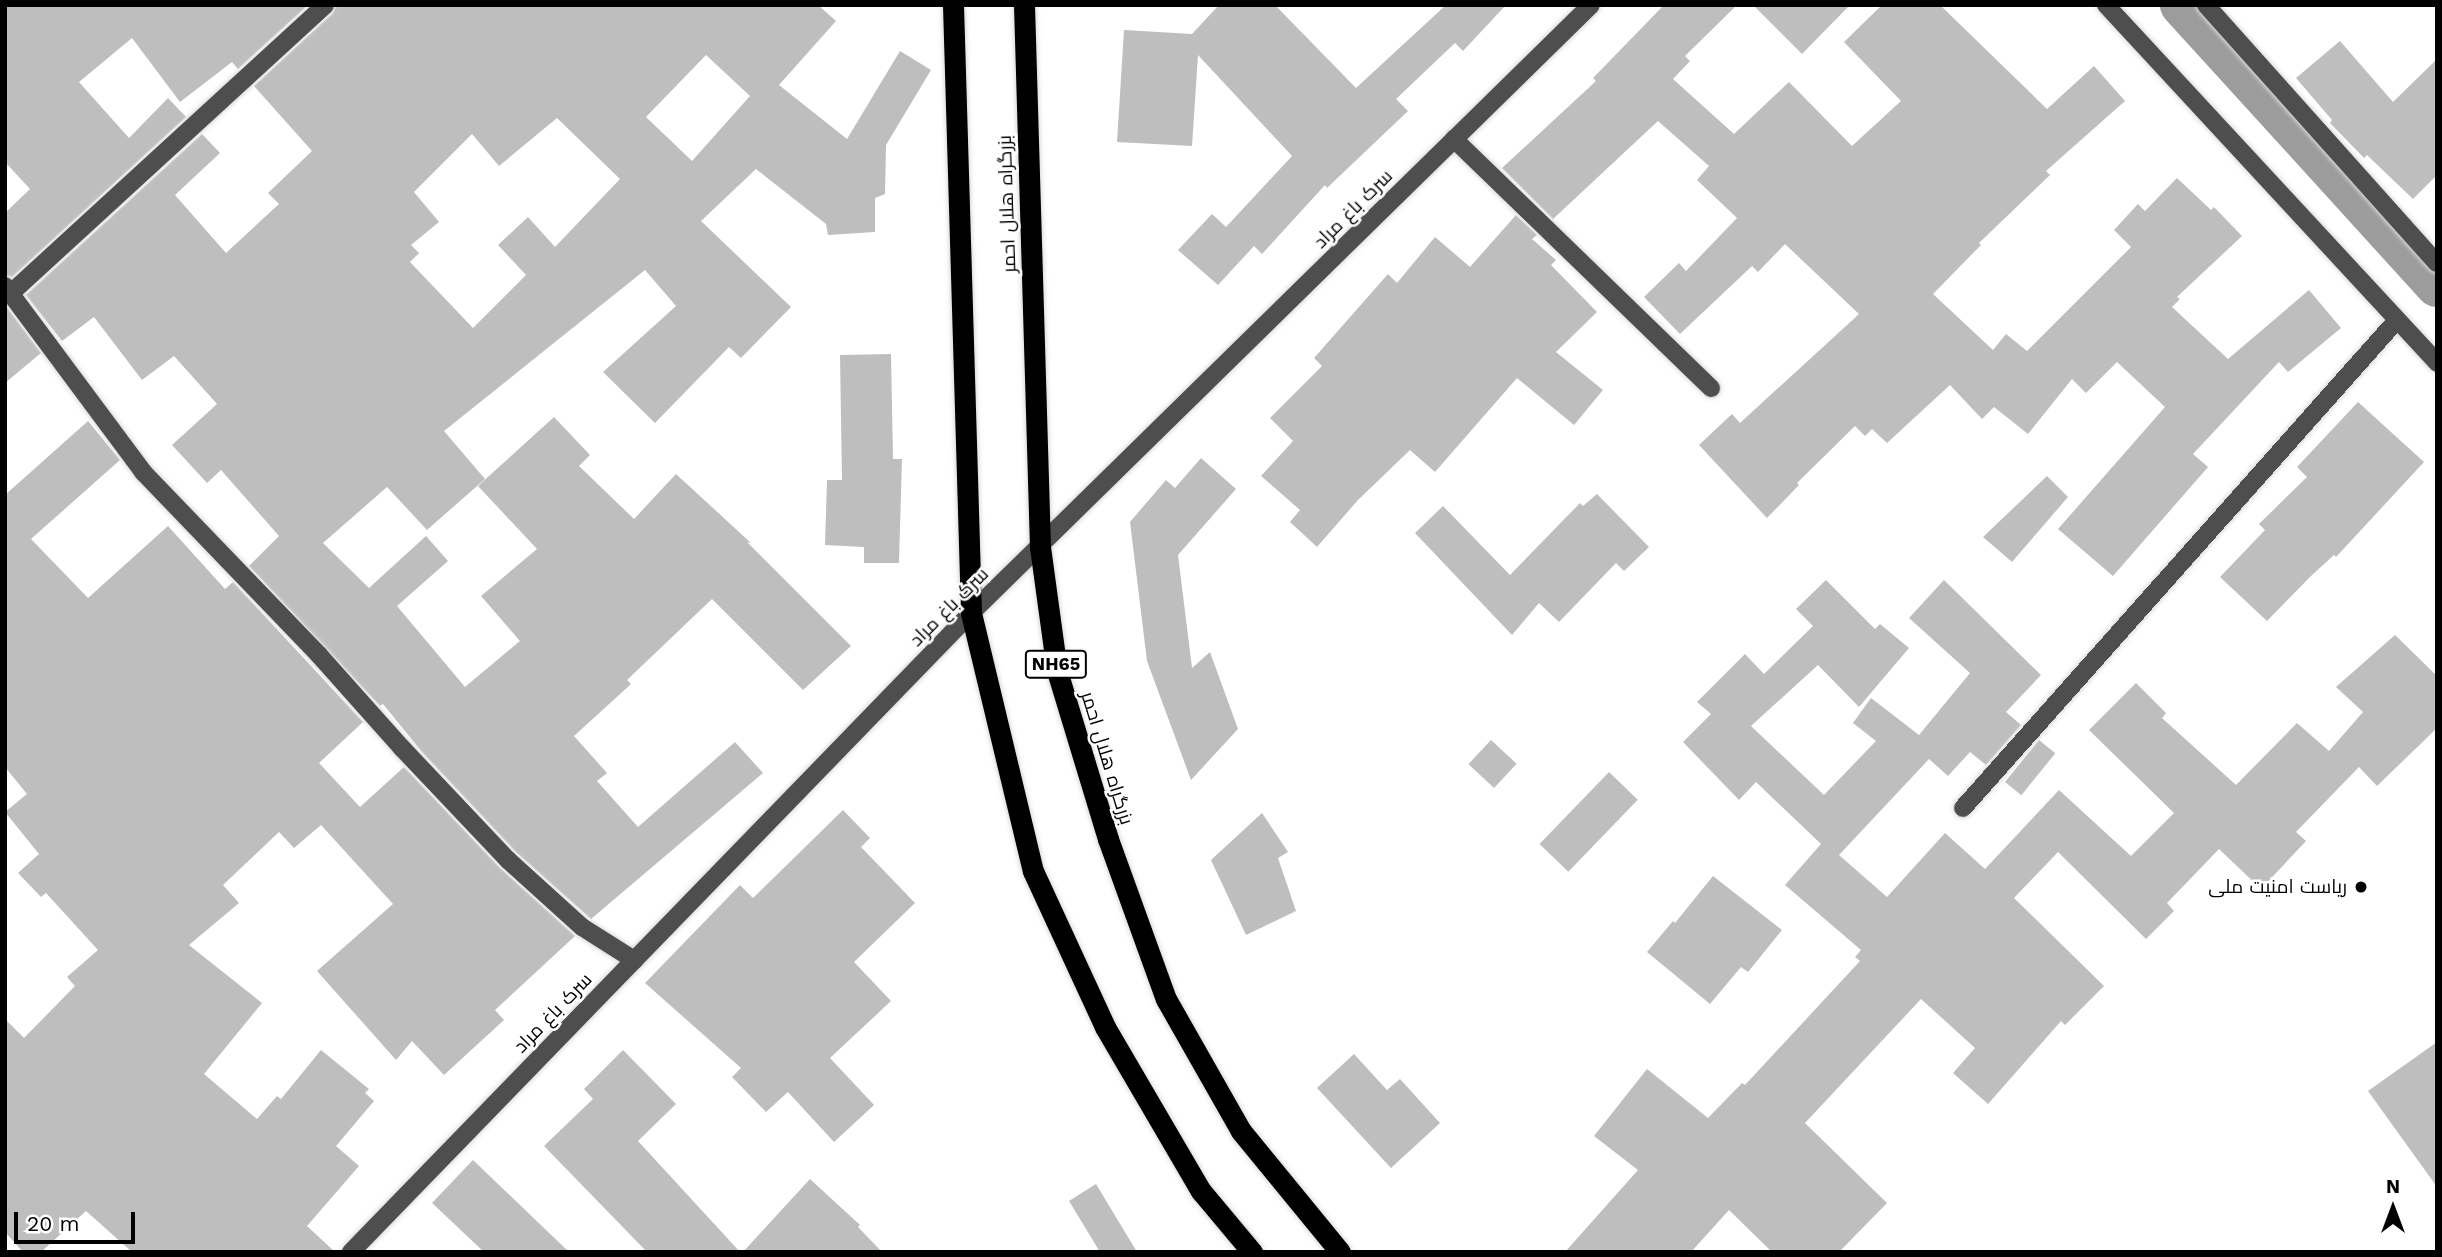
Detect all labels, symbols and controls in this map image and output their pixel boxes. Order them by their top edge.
street label: بزرگراه هلال احمر [993,135,1021,273]
street label: سرک باغ مراد [1309,165,1397,253]
street label: سرک باغ مراد [905,563,993,651]
road number: NH65 [1024,650,1088,678]
street label: بزرگراه هلال احمر [1076,689,1138,827]
place label: ریاست امنیت ملی [2208,876,2347,898]
marker: ریاست امنیت ملی [2353,879,2369,895]
street label: سرک باغ مراد [509,968,597,1058]
north arrow [2358,1173,2428,1243]
text: N [2386,1175,2400,1198]
scale bar [18,1198,138,1242]
text: 20 m [27,1211,79,1236]

